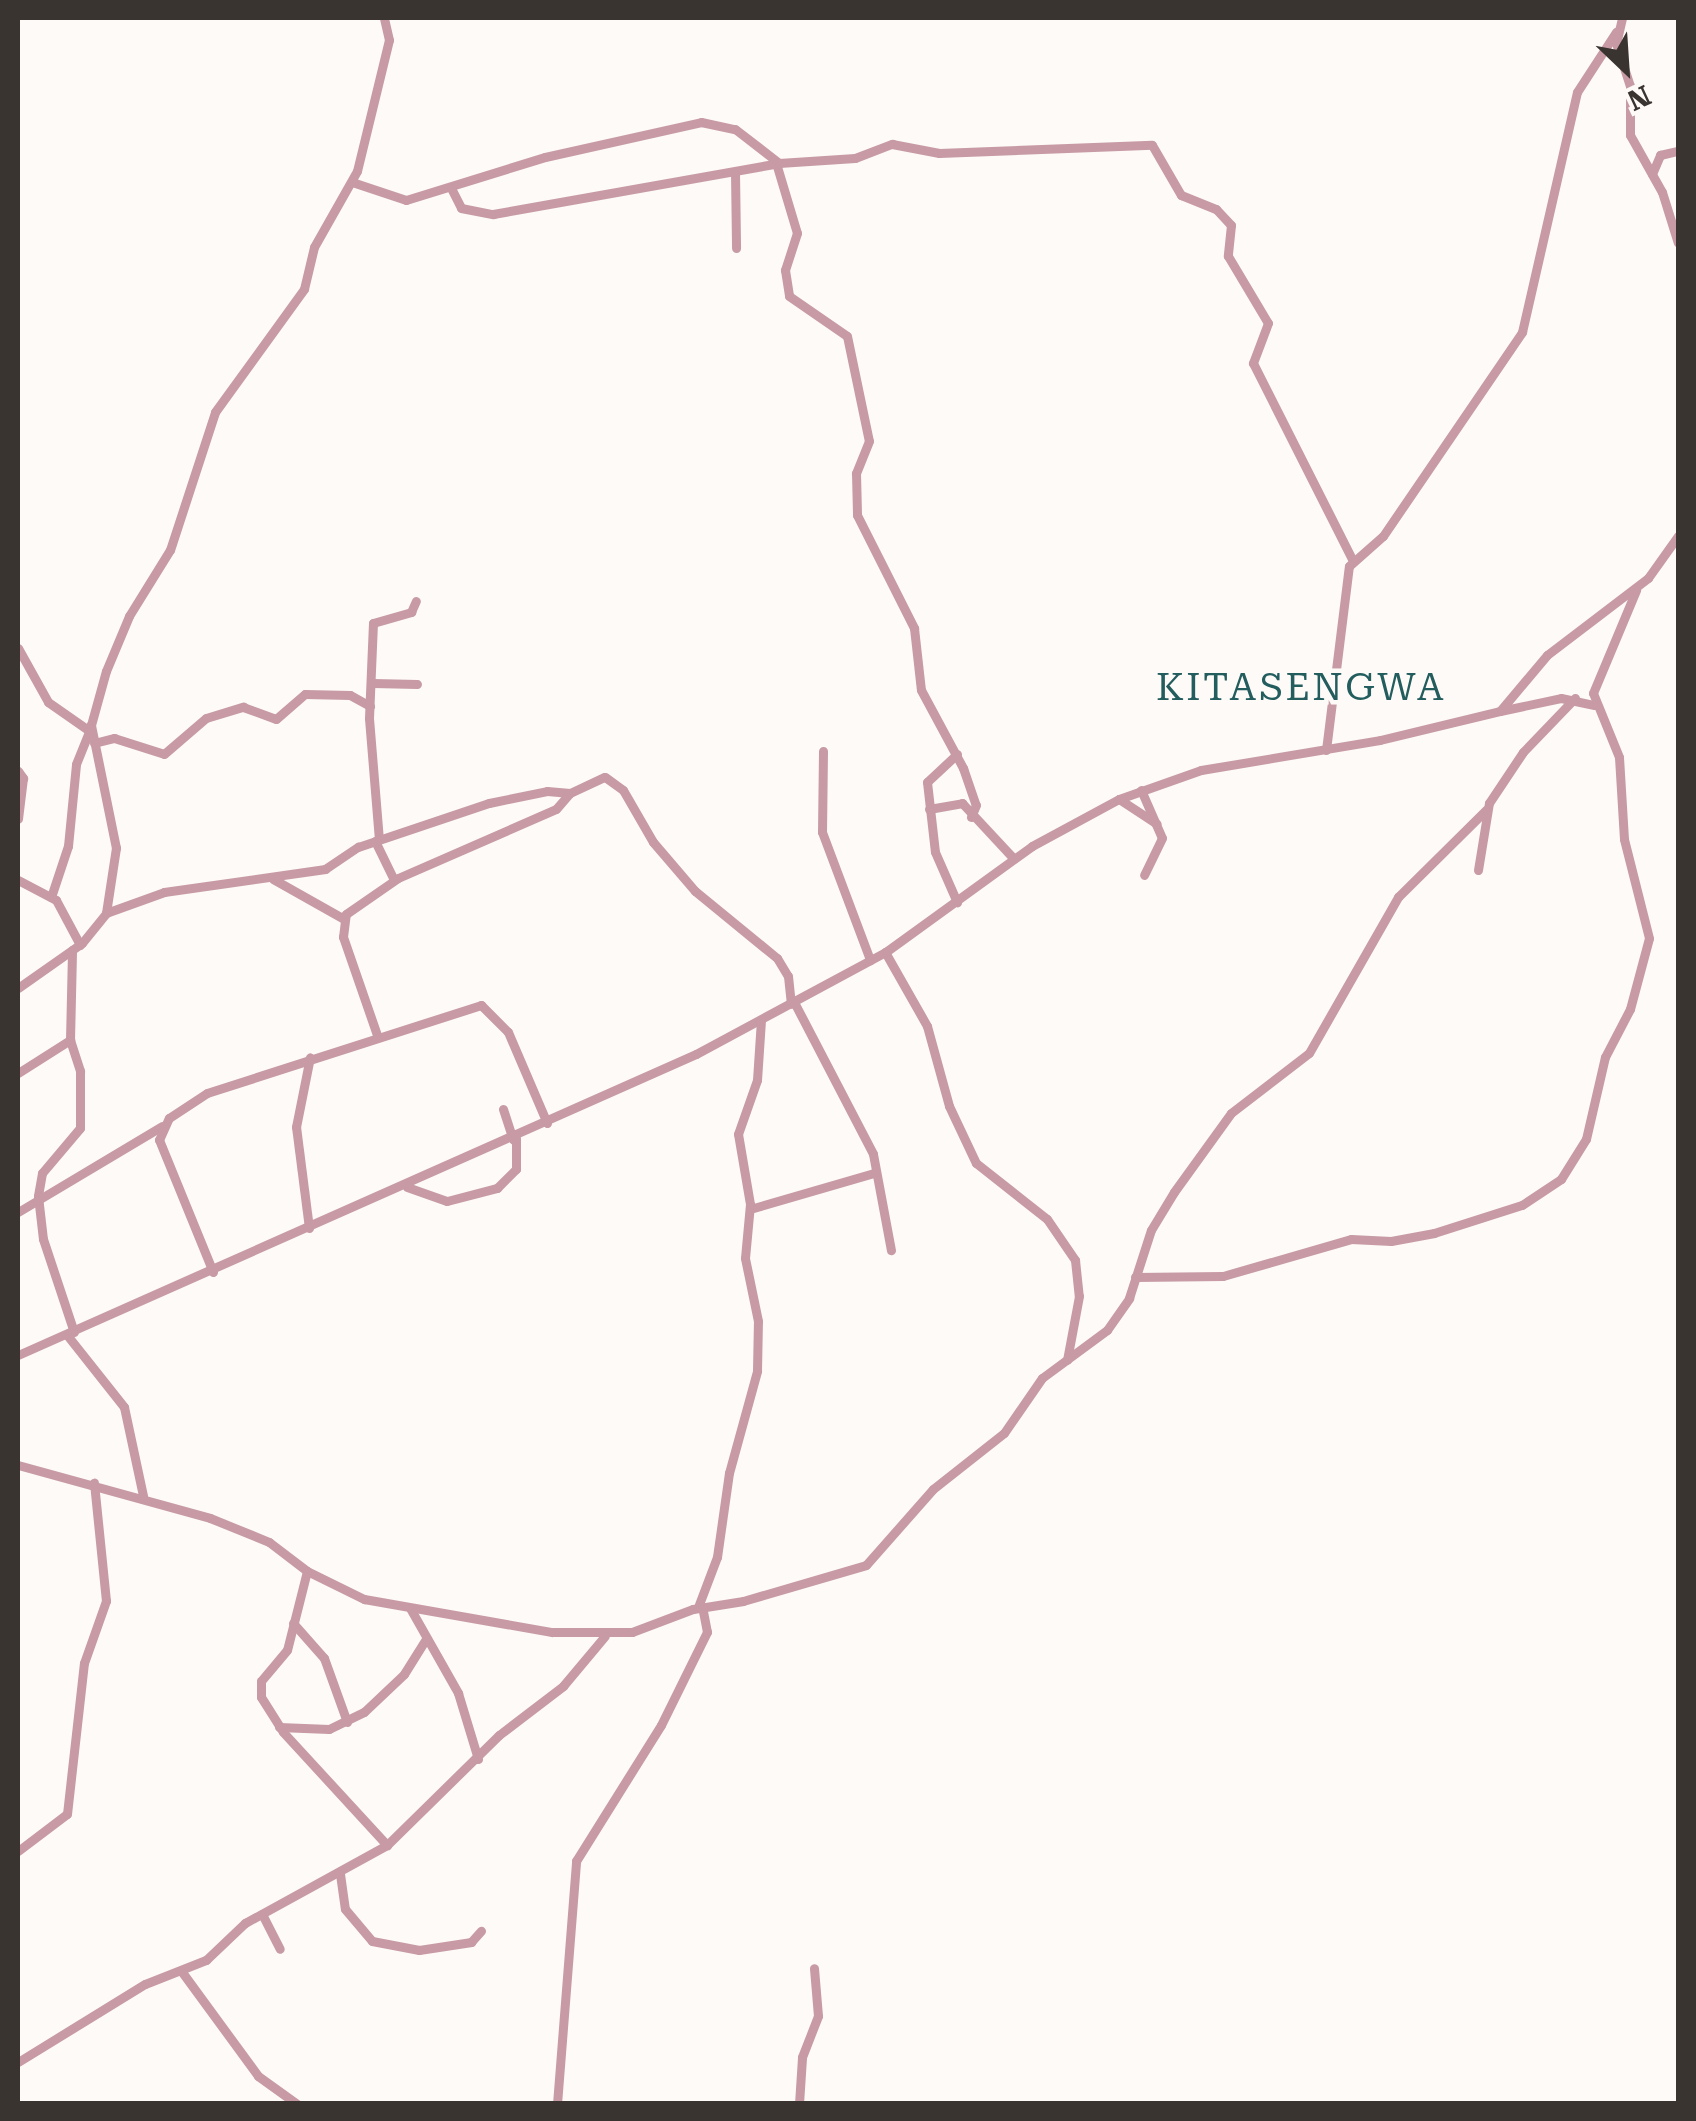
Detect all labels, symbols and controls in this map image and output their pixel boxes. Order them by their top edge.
north arrow [1576,20,1676,120]
text: N [1622,78,1656,117]
district label: KITASENGWA [1156,665,1446,711]

